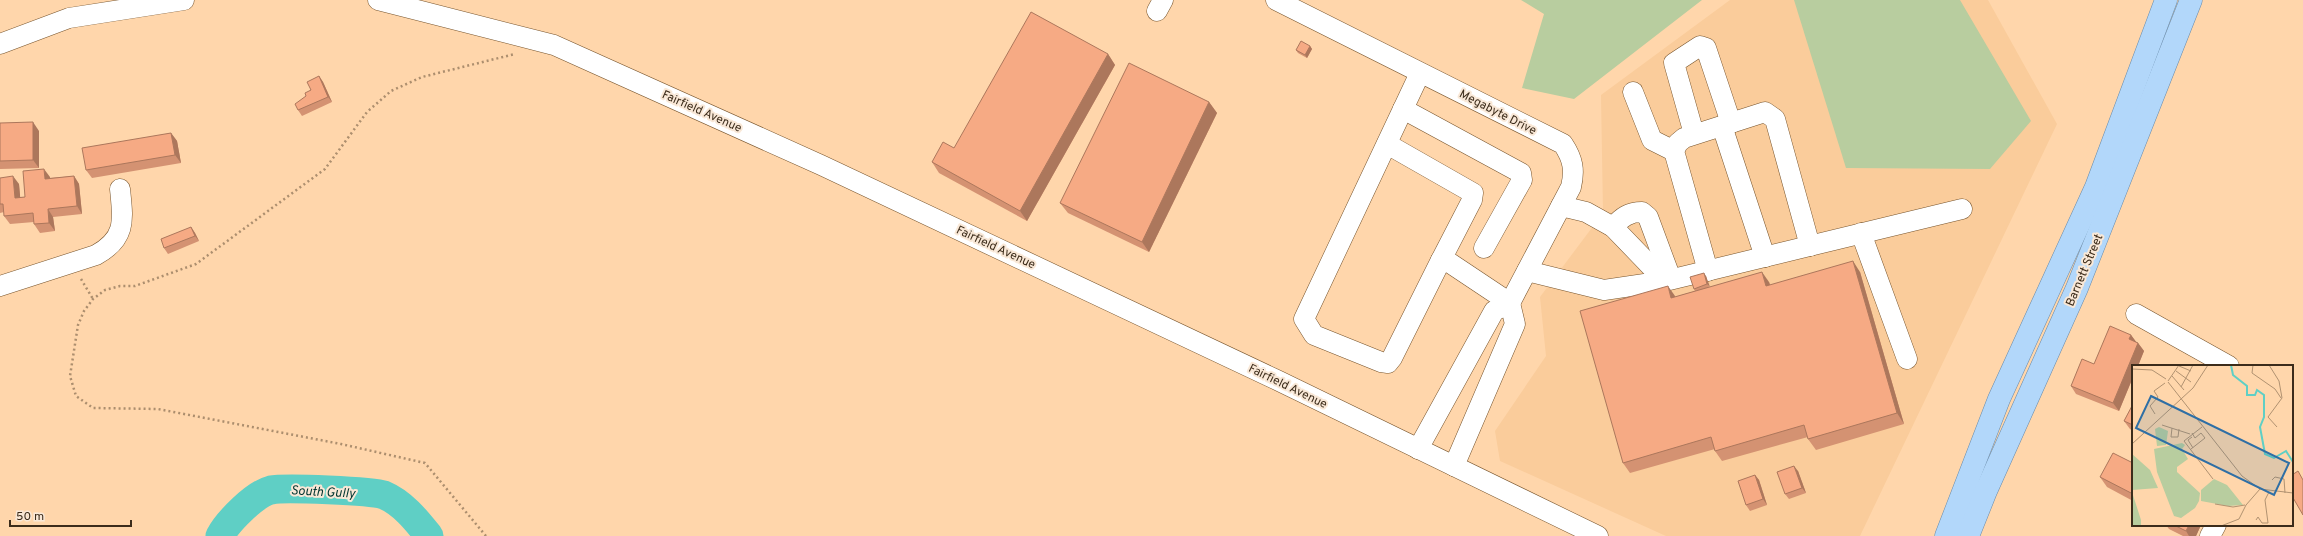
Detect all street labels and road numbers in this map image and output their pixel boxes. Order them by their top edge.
street label: Fairfield Avenue [659,87,744,137]
street label: Megabyte Drive [1456,87,1539,139]
street label: Fairfield Avenue [953,223,1038,273]
street label: Barnett Street [2062,232,2107,309]
street label: Fairfield Avenue [1246,361,1330,413]

